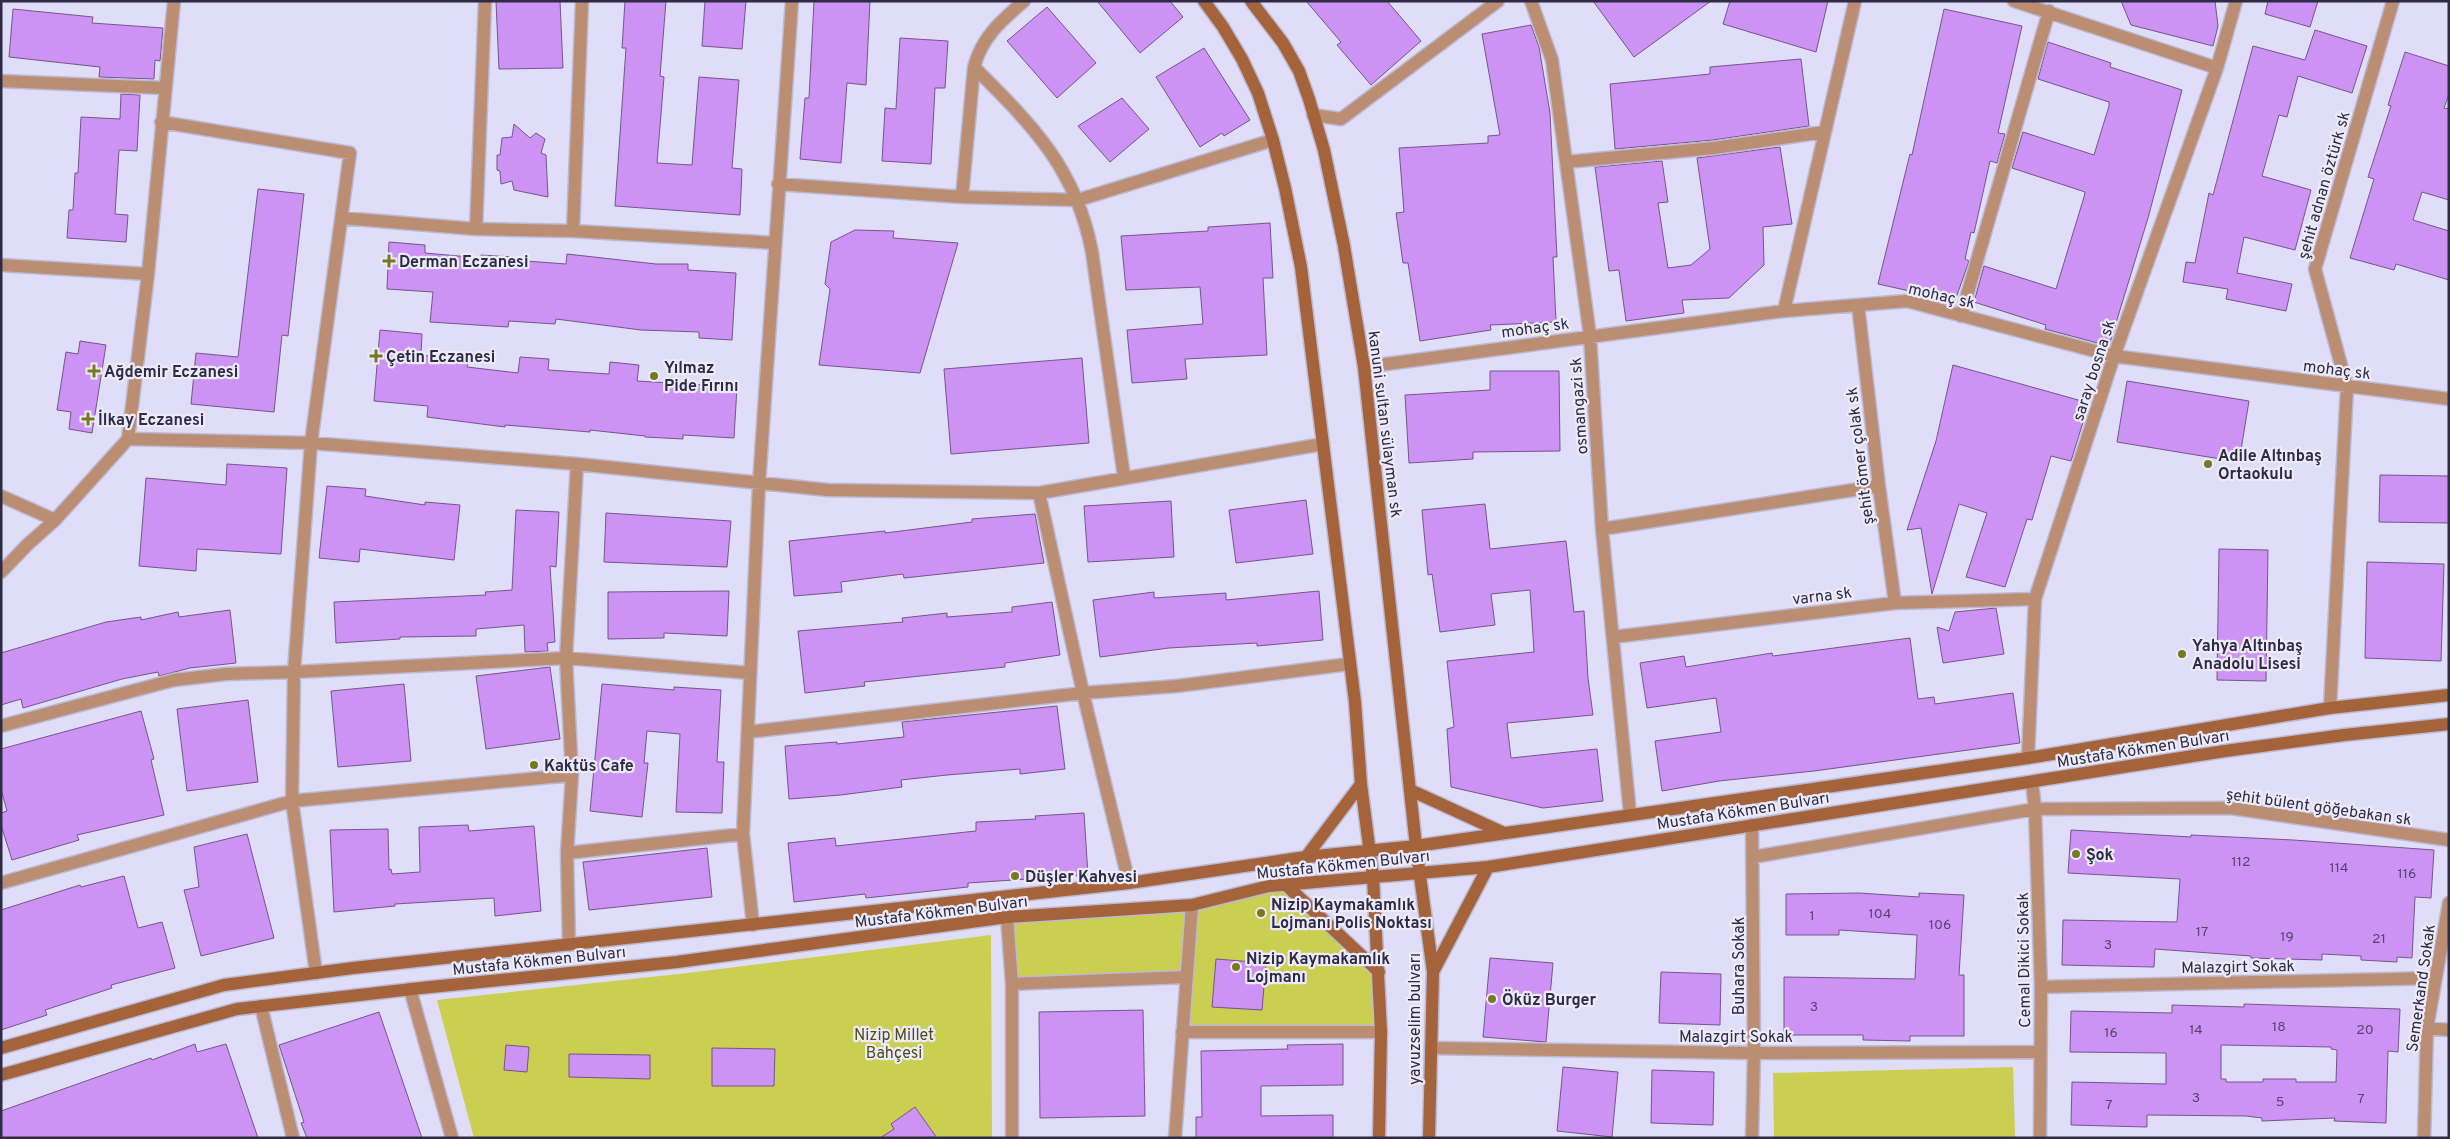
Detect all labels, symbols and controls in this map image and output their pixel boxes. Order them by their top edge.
street label: şehit adnan öztürk sk [2294,109,2356,262]
place label: Derman Eczanesi [399,253,528,273]
marker: Derman Eczanesi [383,255,395,267]
street label: mohaç sk [1906,280,1977,314]
street label: mohaç sk [1500,314,1570,344]
street label: saray bosna sk [2069,317,2121,424]
street label: kanuni sultan sülayman sk [1363,330,1405,519]
place label: Çetin Eczanesi [386,348,495,368]
marker: Çetin Eczanesi [370,350,382,362]
street label: osmangazi sk [1567,357,1593,455]
street label: mohaç sk [2302,357,2372,385]
place label: Yılmaz Pide Fırını [664,359,738,397]
place label: Ağdemir Eczanesi [104,363,238,383]
marker: Ağdemir Eczanesi [88,365,100,377]
marker: Yılmaz Pide Fırını [648,370,660,382]
street label: şehit ömer çolak sk [1843,386,1879,526]
place label: İlkay Eczanesi [98,409,204,431]
marker: İlkay Eczanesi [82,413,94,425]
place label: Adile Altınbaş Ortaokulu [2218,447,2322,485]
marker: Adile Altınbaş Ortaokulu [2202,458,2214,470]
street label: varna sk [1791,583,1853,611]
place label: Yahya Altınbaş Anadolu Lisesi [2192,637,2303,675]
marker: Yahya Altınbaş Anadolu Lisesi [2176,648,2188,660]
street label: Mustafa Kökmen Bulvarı [2056,726,2231,773]
place label: Kaktüs Cafe [544,757,634,777]
marker: Kaktüs Cafe [528,759,540,771]
street label: şehit bülent göğebakan sk [2225,785,2413,831]
street label: Mustafa Kökmen Bulvarı [1656,788,1831,835]
place label: Şok [2086,846,2114,866]
street label: Mustafa Kökmen Bulvarı [1255,847,1431,885]
marker: Şok [2070,848,2082,860]
house number: 112 [2231,854,2251,871]
house number: 114 [2330,860,2348,877]
house number: 116 [2398,866,2416,883]
place label: Düşler Kahvesi [1025,868,1137,888]
marker: Düşler Kahvesi [1009,870,1021,882]
street label: Mustafa Kökmen Bulvarı [853,892,1029,934]
street label: Cemal Dikici Sokak [2014,892,2036,1028]
place label: Nizip Kaymakamlık Lojmanı Polis Noktası [1271,896,1432,934]
house number: 104 [1869,906,1891,923]
marker: Nizip Kaymakamlık Lojmanı Polis Noktası [1255,907,1267,919]
house number: 1 [1809,908,1815,925]
street label: Buhara Sokak [1730,917,1750,1015]
house number: 106 [1929,917,1951,934]
street label: Semerkand Sokak [2403,923,2441,1053]
house number: 17 [2196,924,2208,941]
house number: 19 [2280,929,2294,946]
house number: 21 [2372,931,2386,948]
house number: 3 [2104,937,2112,954]
street label: Mustafa Kökmen Bulvarı [451,943,627,981]
place label: Nizip Kaymakamlık Lojmanı [1246,950,1390,988]
street label: yavuzselim bulvarı [1406,953,1426,1085]
street label: Malazgirt Sokak [2181,957,2295,979]
marker: Nizip Kaymakamlık Lojmanı [1230,961,1242,973]
place label: Öküz Burger [1502,989,1597,1011]
marker: Öküz Burger [1486,993,1498,1005]
house number: 3 [1810,999,1818,1016]
house number: 18 [2272,1019,2286,1036]
house number: 14 [2189,1022,2203,1039]
house number: 20 [2356,1022,2374,1039]
house number: 16 [2104,1025,2118,1042]
park label: Nizip Millet Bahçesi [854,1026,934,1064]
street label: Malazgirt Sokak [1679,1028,1793,1048]
house number: 3 [2192,1090,2200,1107]
house number: 7 [2357,1091,2365,1108]
house number: 5 [2276,1094,2284,1111]
house number: 7 [2105,1097,2113,1114]

